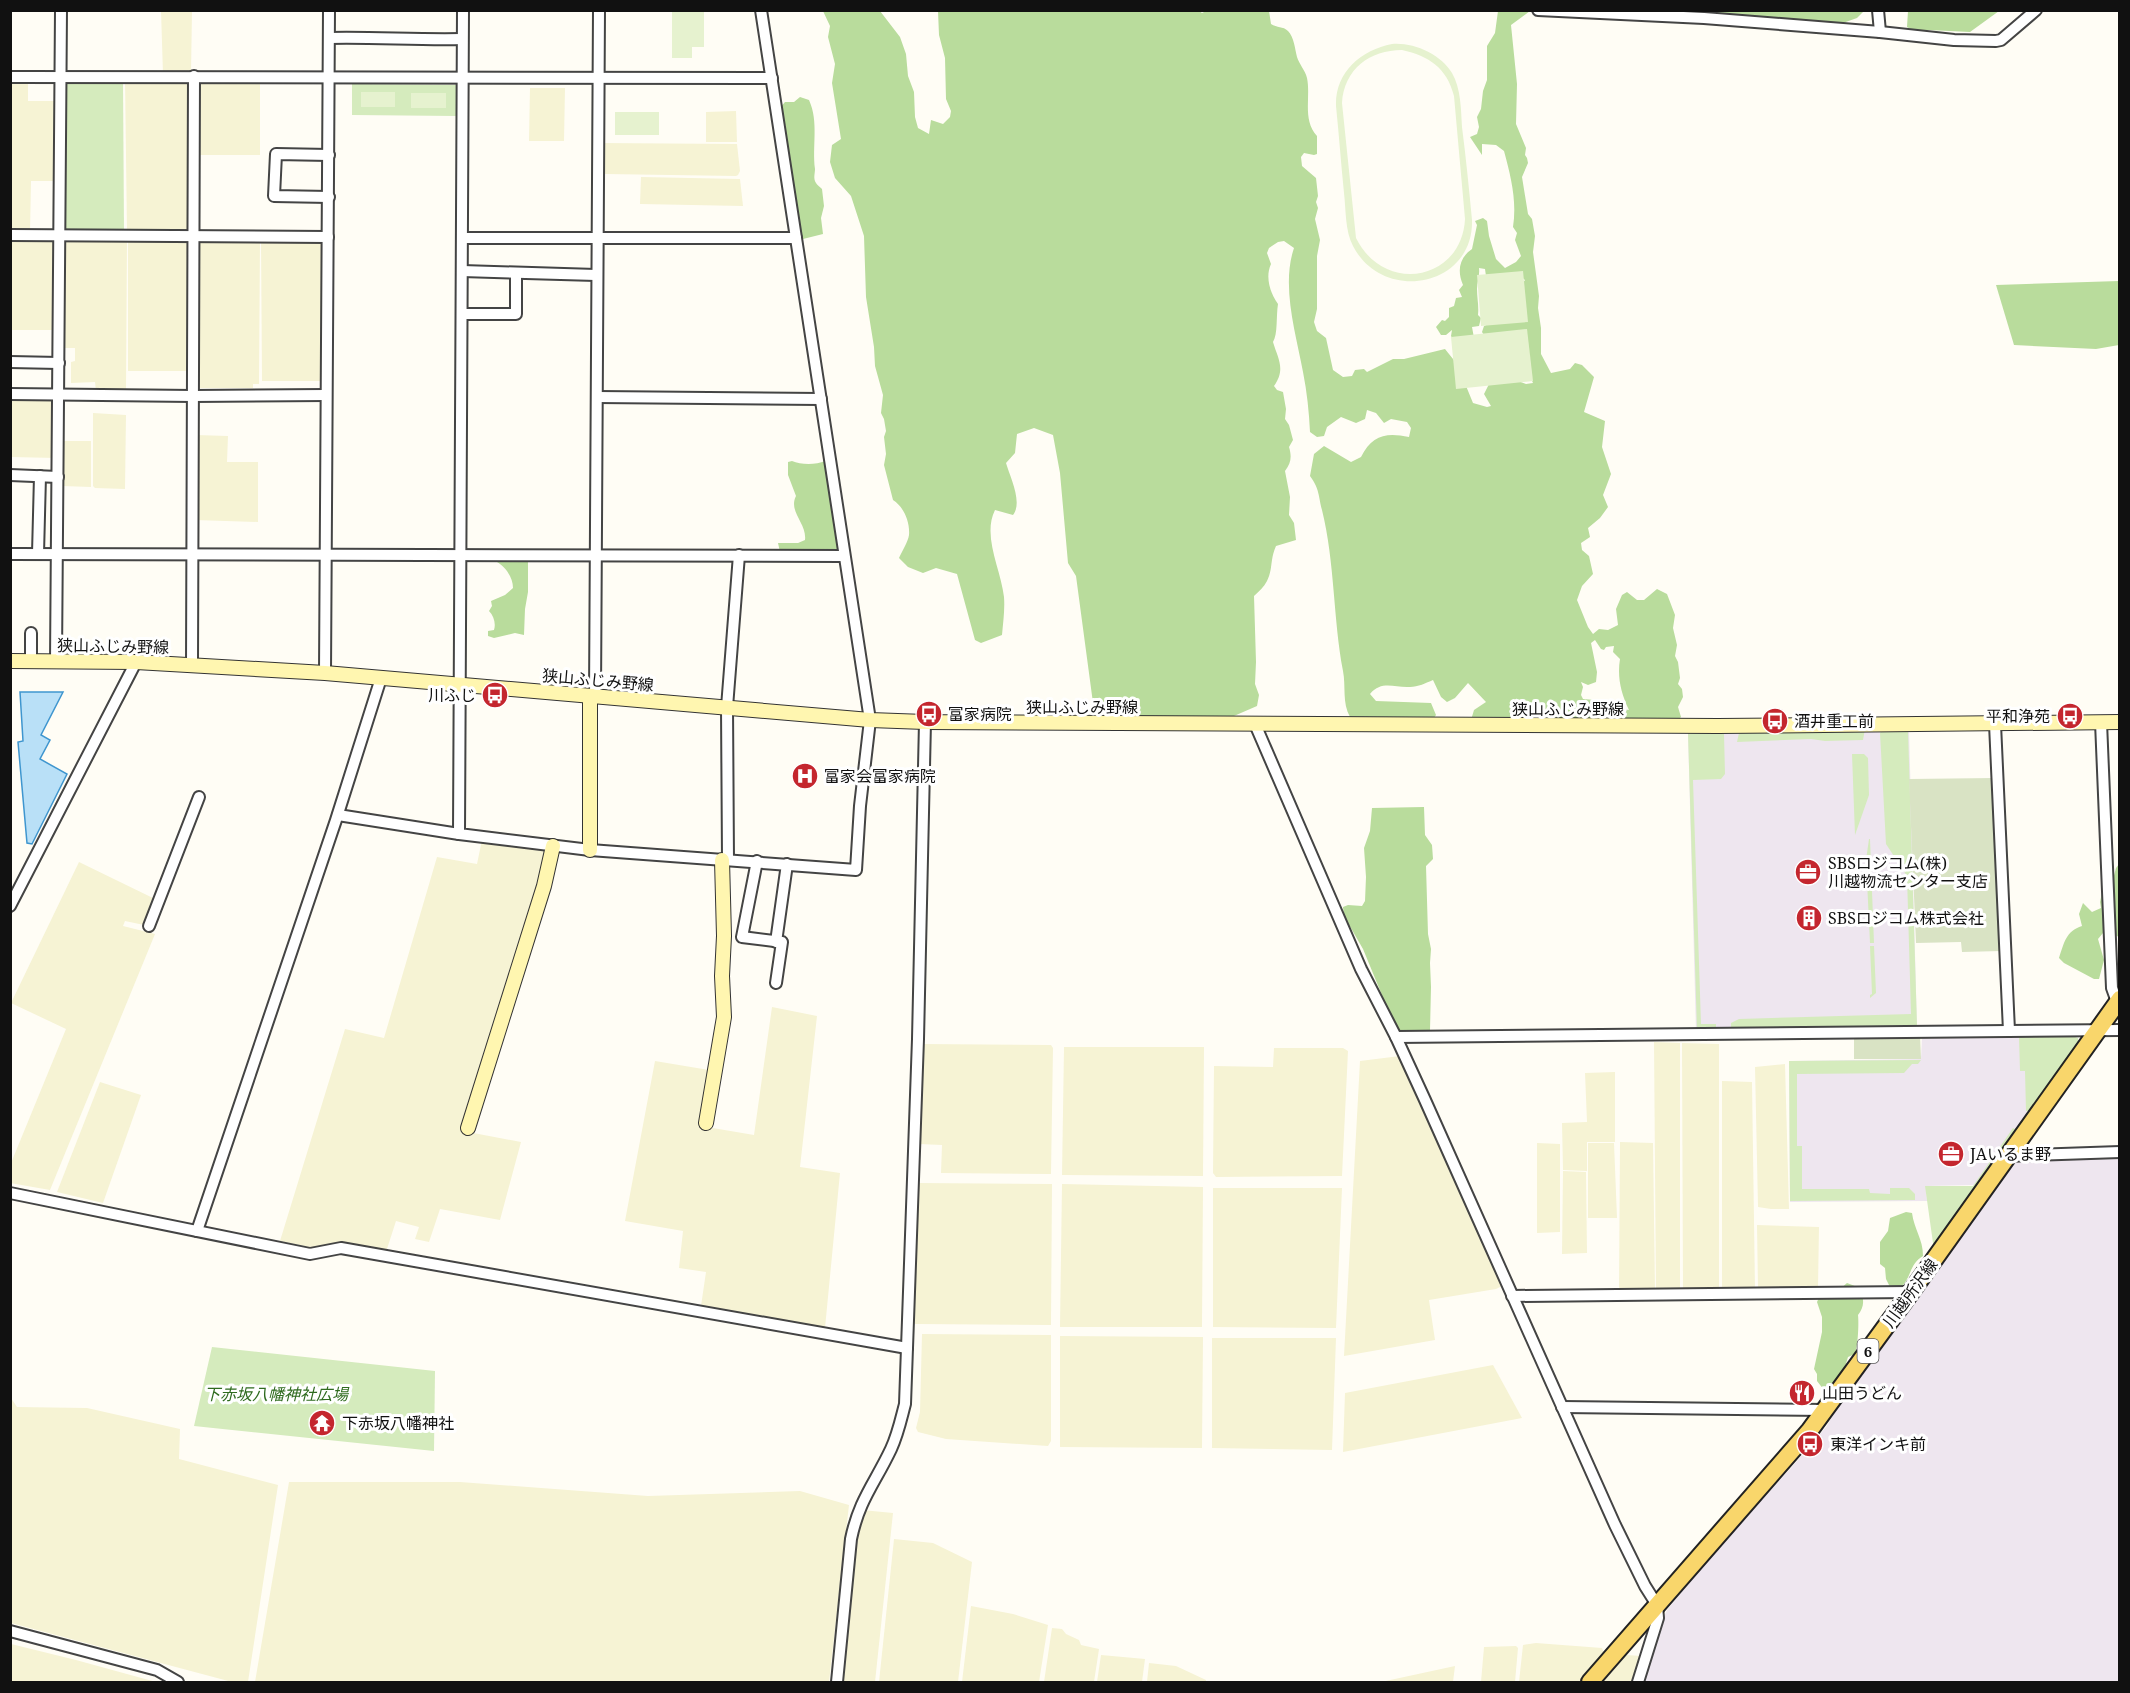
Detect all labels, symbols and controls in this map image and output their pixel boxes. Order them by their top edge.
street label: 狭山ふじみ野線 [57,634,169,658]
street label: 狭山ふじみ野線 [541,664,655,696]
bus stop icon: 川ふじ [480,680,510,710]
place label: 川ふじ [428,684,476,706]
street label: 狭山ふじみ野線 [1026,696,1138,718]
street label: 狭山ふじみ野線 [1512,698,1624,720]
bus stop icon: 富家病院 [914,699,944,729]
bus stop icon: 平和浄苑 [2055,701,2085,731]
place label: 富家病院 [948,703,1012,725]
place label: 平和浄苑 [1986,705,2050,727]
bus stop icon: 酒井重工前 [1760,706,1790,736]
place label: 酒井重工前 [1794,710,1874,732]
hospital icon: 富家会富家病院 [790,761,820,791]
place label: 富家会富家病院 [824,765,936,787]
place label: SBSロジコム(株) 川越物流センター支店 [1828,852,1988,892]
office icon: SBSロジコム(株) 川越物流センター支店 [1793,857,1823,887]
building icon: SBSロジコム株式会社 [1794,903,1824,933]
place label: SBSロジコム株式会社 [1828,907,1984,929]
office icon: JAいるま野 [1936,1139,1966,1169]
place label: JAいるま野 [1969,1143,2051,1165]
street label: 川越所沢線 [1878,1254,1942,1332]
road number: 6 [1858,1339,1878,1363]
restaurant icon: 山田うどん [1787,1378,1817,1408]
place label: 山田うどん [1822,1382,1902,1404]
park label: 下赤坂八幡神社広場 [204,1383,350,1405]
temple icon: 下赤坂八幡神社 [307,1408,337,1438]
place label: 下赤坂八幡神社 [342,1412,454,1434]
bus stop icon: 東洋インキ前 [1795,1429,1825,1459]
place label: 東洋インキ前 [1830,1433,1926,1455]

